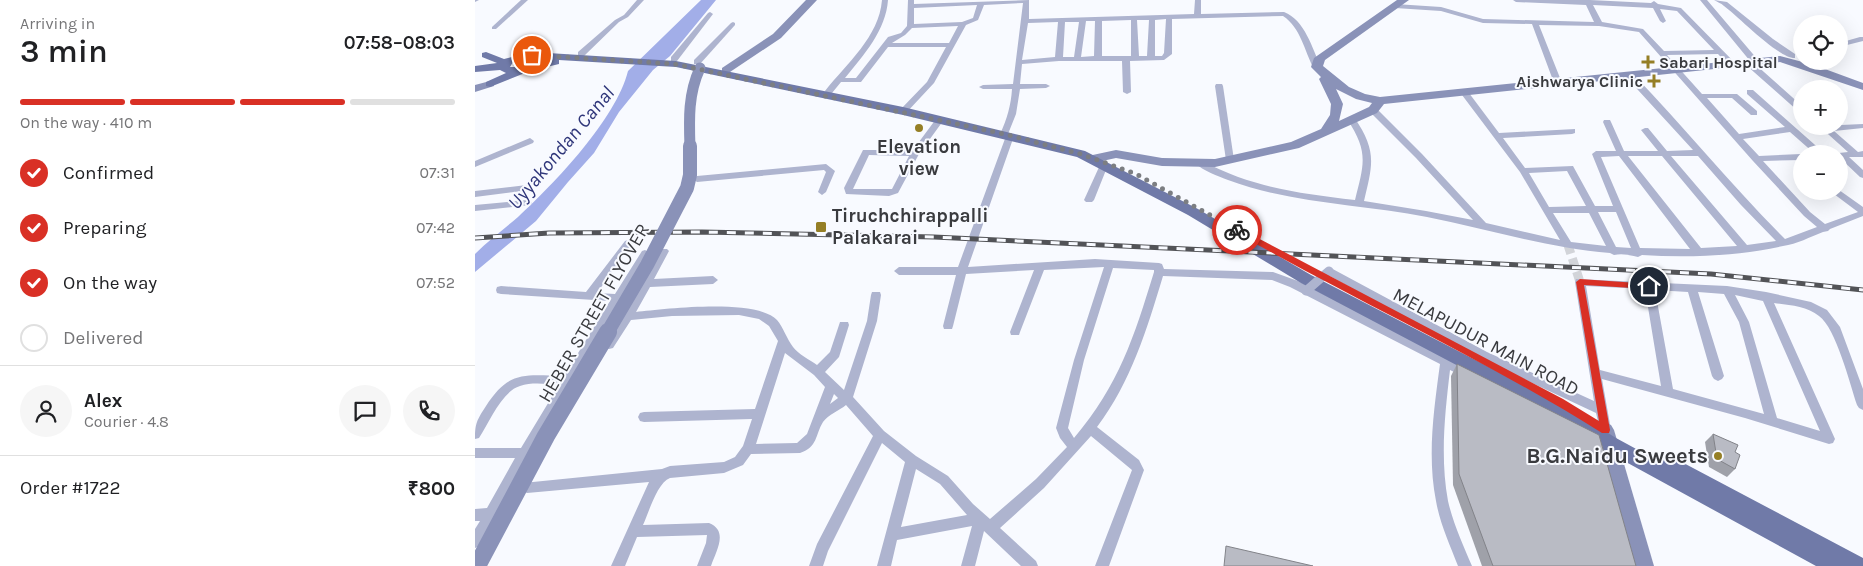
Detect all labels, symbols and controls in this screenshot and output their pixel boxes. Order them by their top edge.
text: Arriving in [20,14,95,33]
map controls [1793,15,1848,200]
button: locate [1793,15,1848,70]
text: 07:58–08:03 [344,32,455,54]
text: 3 min [20,33,108,70]
pin [511,34,553,76]
icon: bag [518,41,546,69]
place label: Sabari Hospital [1659,53,1778,72]
marker: Sabari Hospital [1641,55,1655,69]
place label: Aishwarya Clinic [1516,72,1643,91]
marker: Aishwarya Clinic [1647,74,1661,88]
button: + [1793,80,1848,135]
water label: Uyyakondan Canal [503,82,619,214]
text: On the way · 410 m [20,113,152,132]
marker: Elevation view [913,122,925,134]
place label: Elevation view [877,136,961,180]
button: − [1793,145,1848,200]
icon: check [20,159,48,187]
text: Confirmed [63,162,154,184]
text: 07:31 [420,163,455,182]
place label: Tiruchchirappalli Palakarai [832,205,988,249]
courier [1212,205,1262,255]
icon: check [20,214,48,242]
icon: bike [1223,216,1251,244]
text: Preparing [63,217,146,239]
text: 07:42 [416,218,455,237]
street label: HEBER STREET FLYOVER [534,220,654,406]
marker: Tiruchchirappalli Palakarai [814,220,828,234]
pin [1628,265,1670,307]
icon: check [20,269,48,297]
text: On the way [63,272,157,294]
icon: home [1635,272,1663,300]
text: 07:52 [416,273,455,292]
street label: MELAPUDUR MAIN ROAD [1389,284,1583,400]
text: Delivered [63,327,143,349]
button: person [20,385,72,437]
button: chat [339,385,391,437]
button: phone [403,385,455,437]
text: Alex [84,390,122,412]
text: Courier · 4.8 [84,412,169,431]
place label: B.G.Naidu Sweets [1526,443,1708,469]
marker: B.G.Naidu Sweets [1712,450,1724,462]
text: Order #1722 [20,477,121,499]
text: ₹800 [408,478,455,500]

